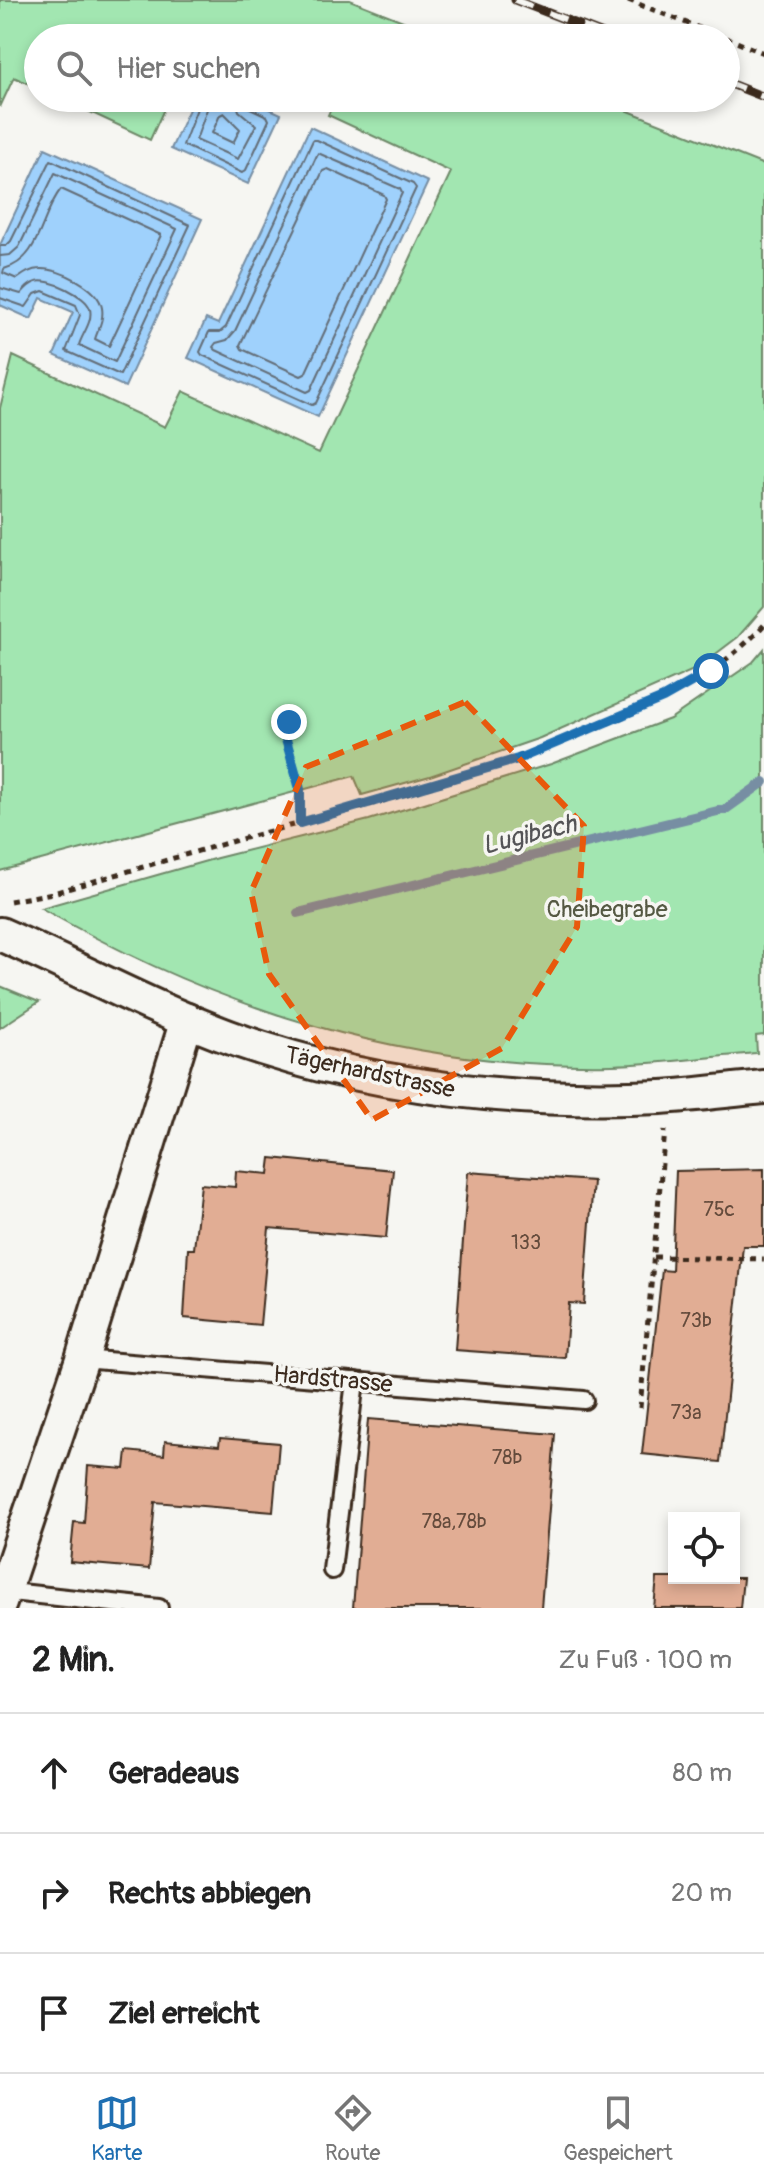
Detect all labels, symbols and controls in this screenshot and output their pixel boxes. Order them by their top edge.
search box [24,24,740,112]
icon: search [52,46,96,90]
text: Hier suchen [116,50,261,87]
route start [693,653,729,689]
route end [271,704,307,740]
water label: Lugibach [479,807,581,862]
park label: Cheibegrabe [546,895,668,924]
street label: Tägerhardstrasse [282,1040,458,1105]
house number: 75c [703,1197,735,1222]
house number: 133 [511,1230,541,1255]
house number: 73b [680,1308,712,1333]
street label: Hardstrasse [272,1360,394,1399]
house number: 73a [670,1400,702,1425]
house number: 78b [492,1445,522,1470]
house number: 78a,78b [421,1509,487,1534]
map controls [668,1512,740,1584]
button: locate [668,1512,740,1584]
text: 2 Min. [32,1639,115,1682]
text: Zu Fuß · 100 m [559,1644,732,1676]
icon: ahead [32,1751,76,1795]
text: Geradeaus [108,1755,239,1792]
text: 80 m [672,1757,732,1789]
icon: right [32,1871,76,1915]
text: Rechts abbiegen [108,1875,311,1912]
text: 20 m [671,1877,732,1909]
icon: arrive [32,1991,76,2035]
text: Ziel erreicht [108,1995,259,2032]
tab: Karte [91,2091,142,2167]
tab: Route [325,2091,380,2167]
tab: Gespeichert [563,2091,673,2167]

